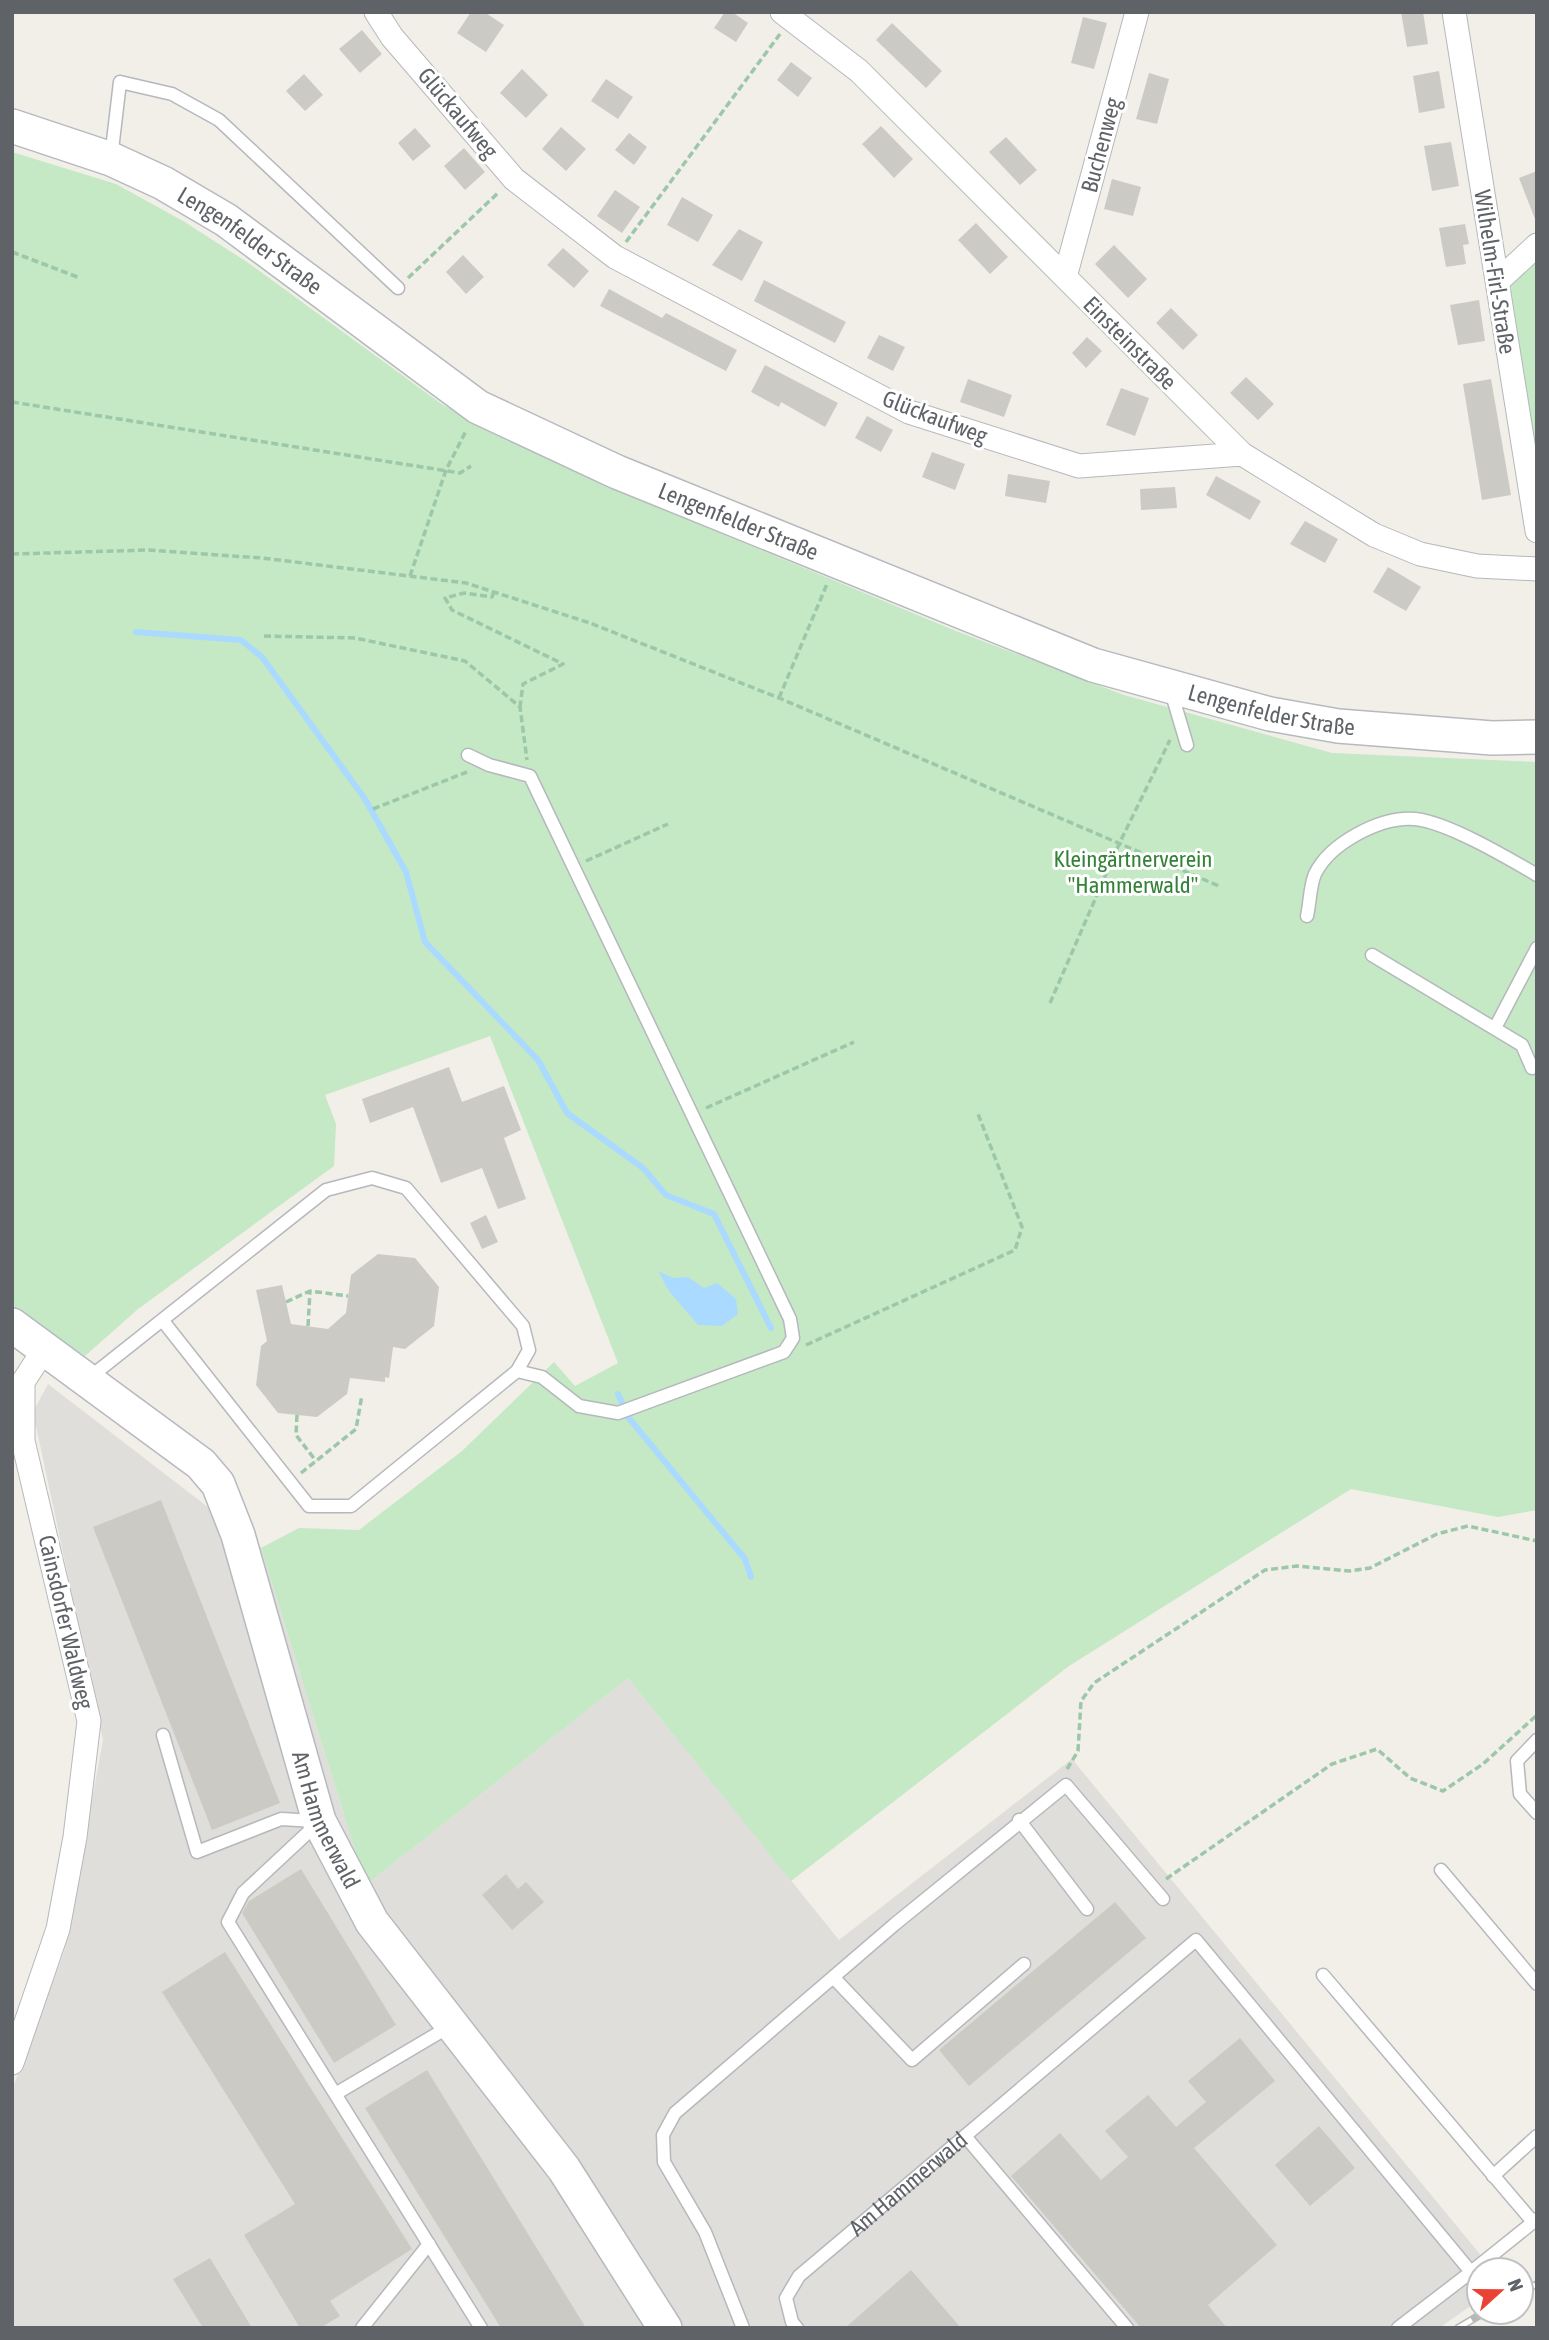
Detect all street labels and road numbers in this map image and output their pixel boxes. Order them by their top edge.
street label: Glückaufweg [413,63,503,164]
street label: Buchenweg [1076,95,1126,195]
street label: Lengenfelder Straße [173,182,327,300]
street label: Wilhelm-Firl-Straße [1469,188,1521,356]
street label: Einsteinstraße [1078,291,1182,395]
street label: Glückaufweg [879,385,991,449]
street label: Lengenfelder Straße [655,477,822,565]
street label: Lengenfelder Straße [1185,679,1356,740]
street label: Cainsdorfer Waldweg [33,1532,99,1712]
street label: Am Hammerwald [287,1748,365,1893]
street label: Am Hammerwald [844,2127,973,2241]

